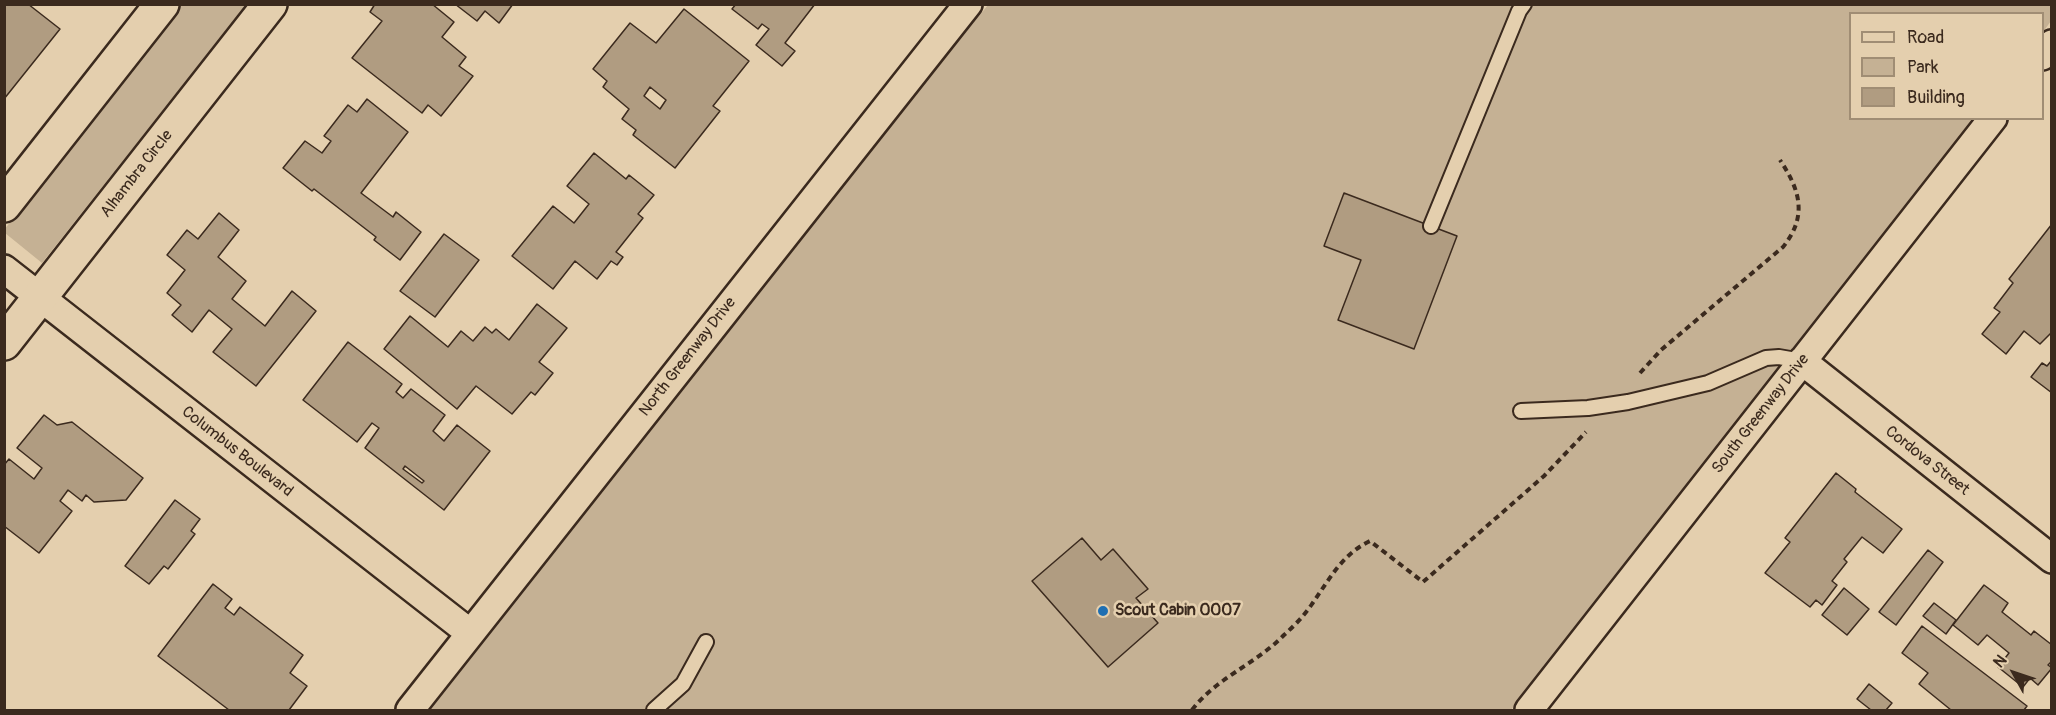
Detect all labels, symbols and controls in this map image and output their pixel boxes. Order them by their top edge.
legend [1849,12,2044,120]
text: Road [1907,26,1944,49]
text: Park [1907,56,1939,79]
text: Building [1907,86,1965,109]
street label: Alhambra Circle [97,126,177,222]
street label: North Greenway Drive [636,294,740,420]
street label: South Greenway Drive [1708,350,1814,478]
street label: Columbus Boulevard [178,403,296,501]
street label: Cordova Street [1881,422,1973,500]
place label: Scout Cabin 0007 [1115,601,1241,621]
marker: Scout Cabin 0007 [1096,604,1110,618]
north arrow [1984,643,2044,703]
text: N [1989,651,2011,672]

